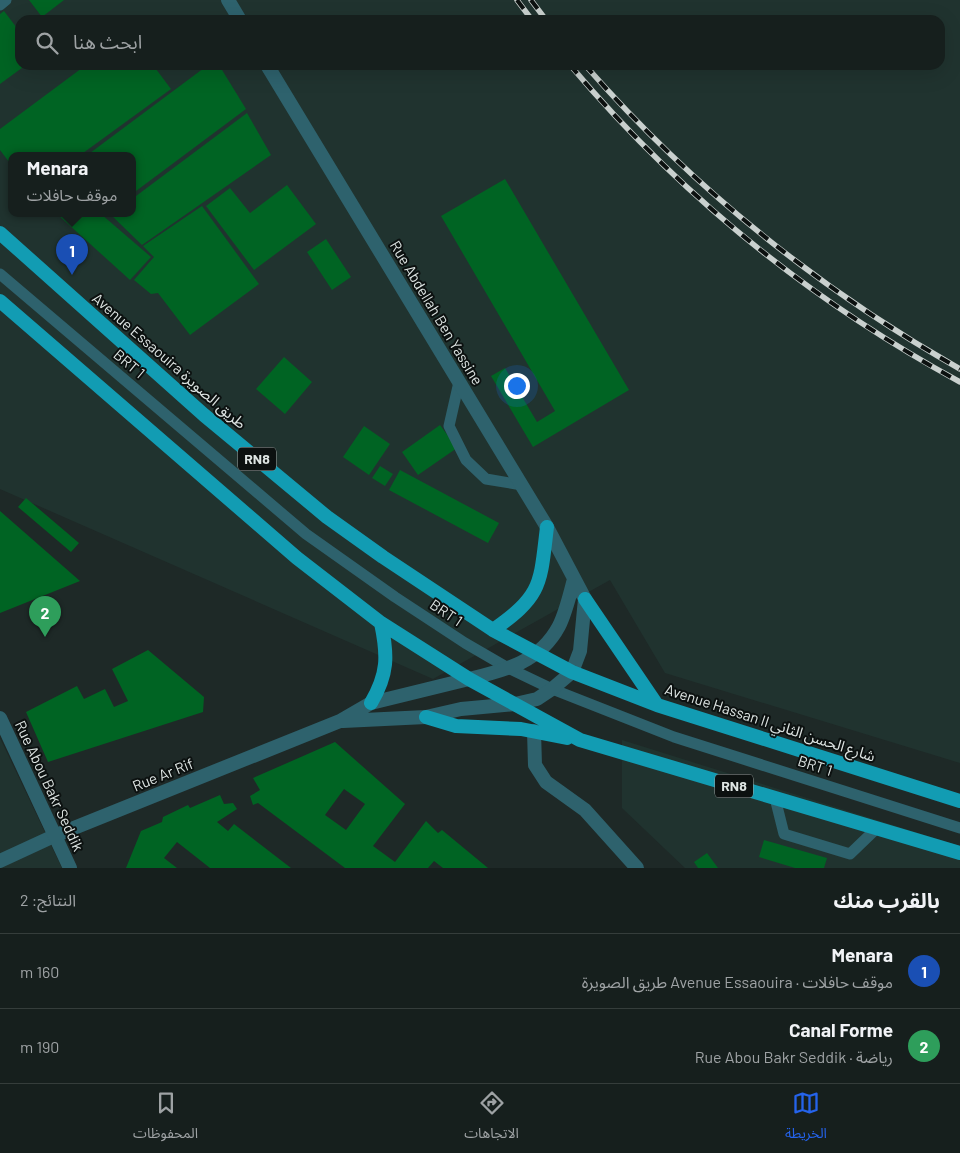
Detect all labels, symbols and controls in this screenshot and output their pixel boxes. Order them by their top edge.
search box [15,15,945,70]
icon: search [33,29,61,57]
text: ابحث هنا [73,30,142,53]
popup [8,152,136,217]
text: Menara [27,156,88,179]
text: موقف حافلات [27,185,117,204]
pin: 1 [56,234,88,275]
street label: Rue Abdellah Ben Yassine [387,237,487,388]
street label: Avenue Essaouira طريق الصويرة [88,289,250,433]
street label: BRT 1 [110,345,149,381]
your location [504,373,530,399]
road number: RN8 [238,448,276,470]
street label: BRT 1 [427,595,466,630]
pin: 2 [29,596,61,637]
street label: Avenue Hassan II شارع الحسن الثاني [662,679,878,769]
street label: Rue Abou Bakr Seddik [12,717,88,854]
street label: BRT 1 [796,751,835,779]
street label: Rue Ar Rif [130,754,196,794]
road number: RN8 [715,774,753,798]
text: بالقرب منك [833,887,940,912]
text: النتائج: 2 [20,890,76,909]
text: Menara [831,943,893,966]
text: 160 m [20,962,59,981]
text: 1 [921,962,927,981]
text: موقف حافلات · Avenue Essaouira طريق الصويرة [582,972,893,991]
text: Canal Forme [789,1018,893,1041]
text: 190 m [20,1037,59,1056]
text: 2 [920,1037,928,1056]
text: رياضة · Rue Abou Bakr Seddik [695,1047,893,1066]
tab: المحفوظات [133,1089,198,1148]
tab: الاتجاهات [464,1089,519,1148]
tab: الخريطة [785,1089,827,1148]

